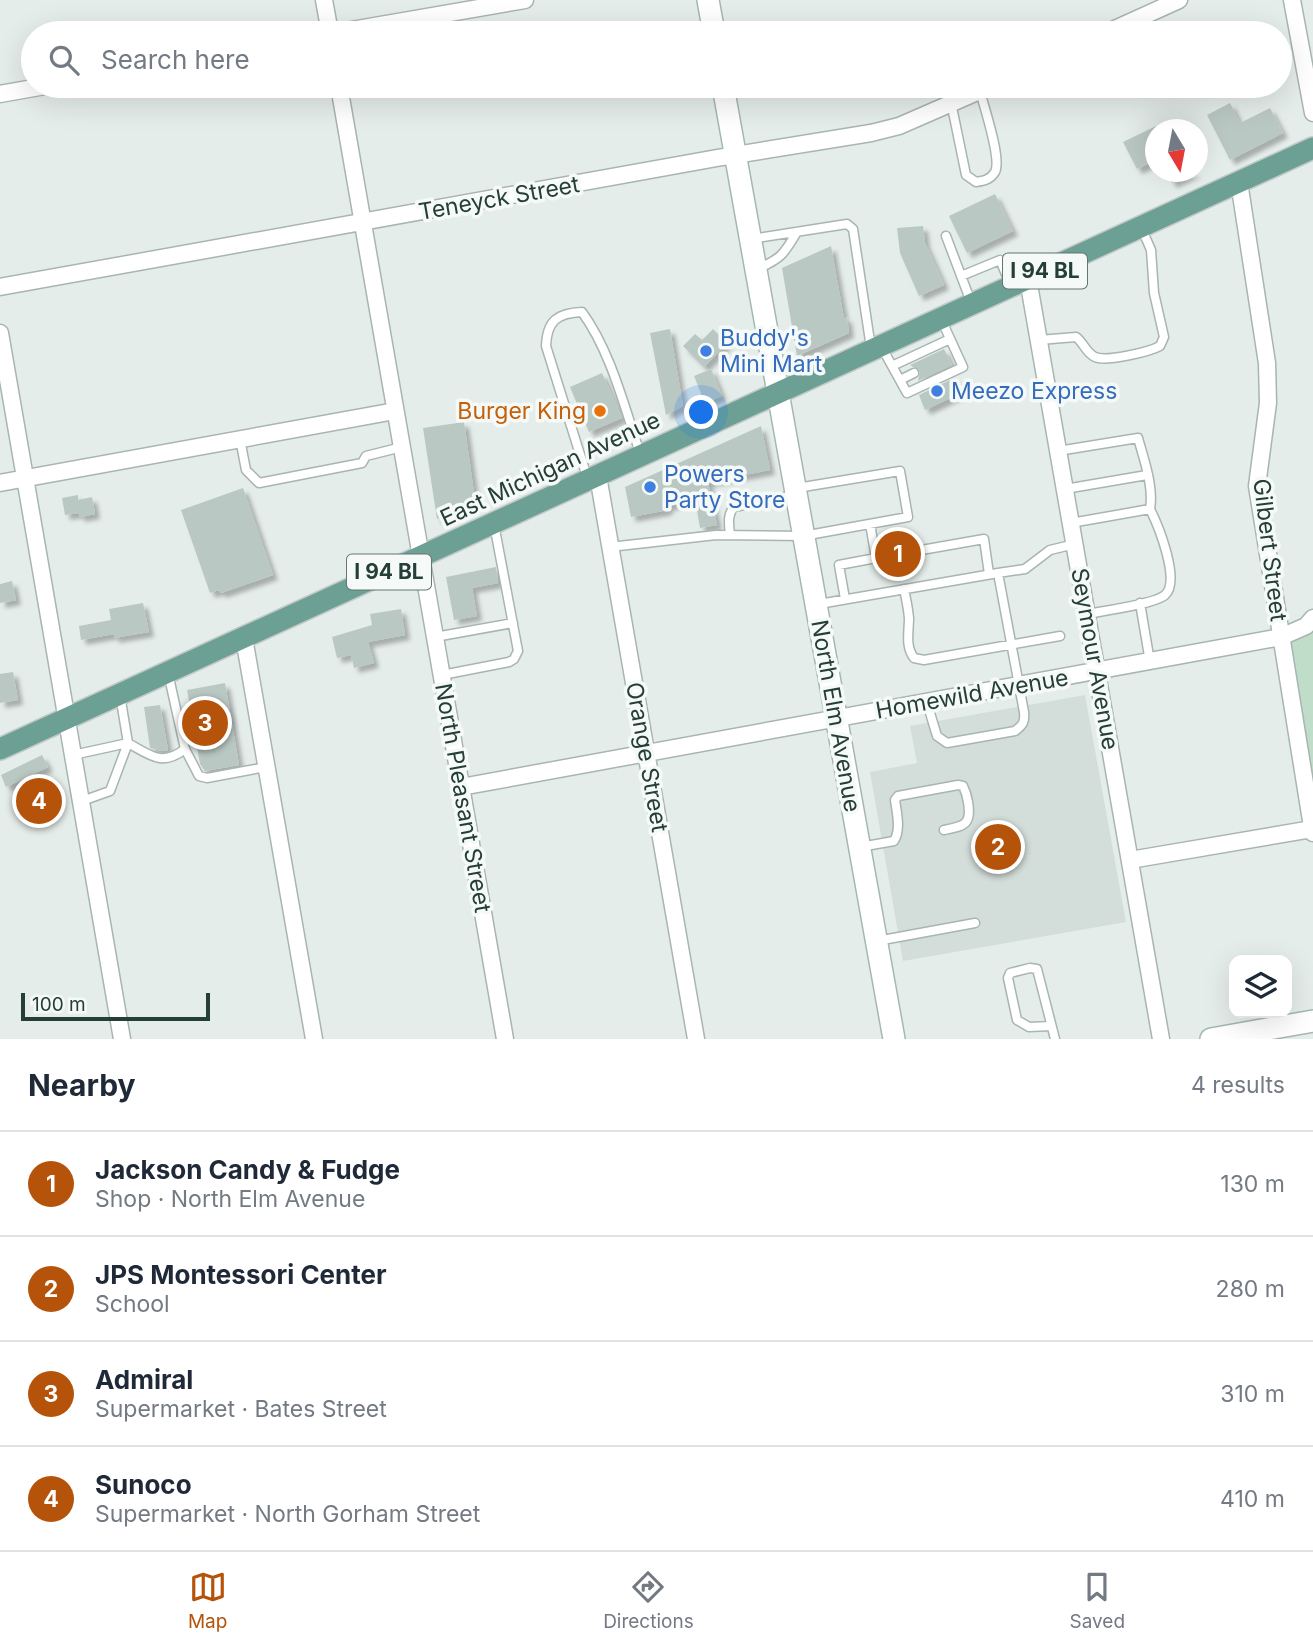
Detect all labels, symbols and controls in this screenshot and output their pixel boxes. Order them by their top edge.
search box [21,21,1292,98]
icon: search [45,41,83,79]
text: Search here [101,44,250,75]
north arrow [1145,119,1208,182]
street label: Teneyck Street [416,170,582,226]
road number: I 94 BL [1003,254,1087,288]
place label: Buddy's Mini Mart [720,324,823,378]
marker: Buddy's Mini Mart [698,343,714,359]
place label: Meezo Express [951,377,1117,405]
marker: Meezo Express [929,383,945,399]
your location [684,395,718,429]
place label: Burger King [457,397,586,425]
marker: Burger King [592,403,608,419]
street label: East Michigan Avenue [436,406,664,532]
place label: Powers Party Store [664,460,786,514]
street label: Gilbert Street [1247,477,1293,623]
marker: Powers Party Store [642,479,658,495]
pin: 1 [875,528,921,580]
road number: I 94 BL [347,554,431,590]
street label: Seymour Avenue [1065,566,1125,752]
street label: North Elm Avenue [805,618,867,814]
street label: Homewild Avenue [873,663,1071,725]
street label: Orange Street [620,680,674,835]
street label: North Pleasant Street [429,681,497,915]
pin: 3 [182,697,228,749]
pin: 4 [16,775,62,827]
pin: 2 [975,821,1021,873]
map controls [1229,955,1292,1018]
button: layers [1229,955,1292,1018]
scale bar [21,990,210,1022]
text: 100 m [32,993,86,1016]
text: Nearby [28,1067,136,1103]
text: 4 results [1191,1071,1285,1099]
text: Jackson Candy & Fudge [95,1154,400,1185]
text: 1 [46,1170,56,1198]
text: 130 m [1220,1170,1285,1198]
text: Shop · North Elm Avenue [95,1185,365,1213]
text: JPS Montessori Center [95,1259,387,1290]
text: 2 [44,1275,58,1303]
text: 280 m [1216,1275,1285,1303]
text: School [95,1290,170,1318]
text: Admiral [95,1364,193,1395]
text: 3 [44,1380,58,1408]
text: 310 m [1220,1380,1285,1408]
text: Supermarket · Bates Street [95,1395,387,1423]
text: Sunoco [95,1469,192,1500]
text: 4 [43,1485,59,1513]
text: 410 m [1220,1485,1285,1513]
text: Supermarket · North Gorham Street [95,1500,480,1528]
tab: Map [188,1568,227,1633]
tab: Directions [603,1568,694,1633]
tab: Saved [1069,1568,1125,1633]

